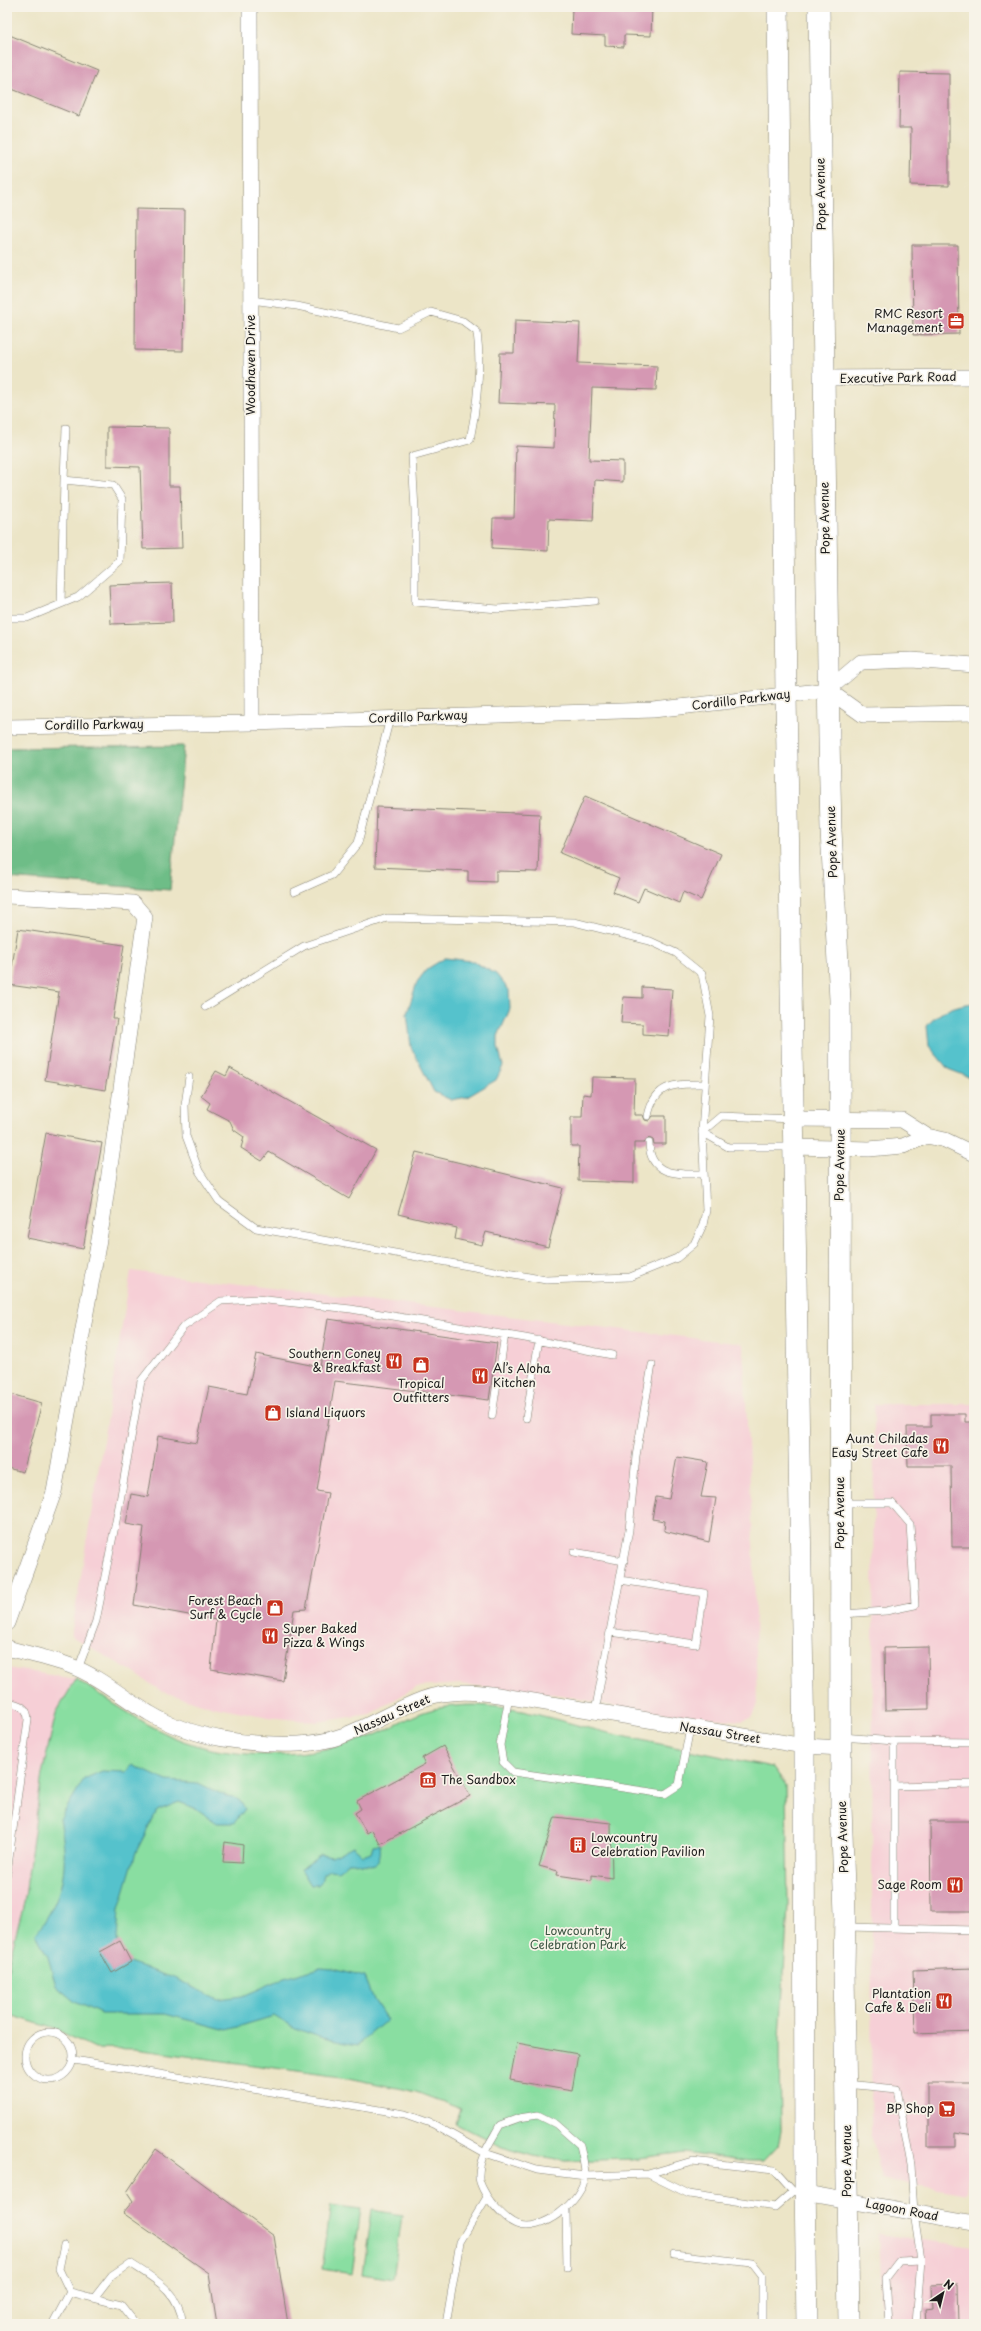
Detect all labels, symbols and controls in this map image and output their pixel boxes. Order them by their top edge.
street label: Pope Avenue [810,157,830,230]
place label: RMC Resort Management [867,304,943,336]
office icon: RMC Resort Management [946,311,966,331]
street label: Woodhaven Drive [241,315,259,415]
street label: Executive Park Road [839,367,957,387]
street label: Pope Avenue [814,481,834,554]
street label: Cordillo Parkway [691,684,791,714]
street label: Cordillo Parkway [368,705,468,727]
street label: Cordillo Parkway [44,714,144,734]
street label: Pope Avenue [821,805,841,879]
street label: Pope Avenue [829,1128,849,1201]
place label: Southern Coney & Breakfast [288,1344,381,1376]
restaurant icon: Southern Coney & Breakfast [384,1351,404,1371]
shop icon: Tropical Outfitters [411,1355,431,1375]
place label: Al’s Aloha Kitchen [493,1359,551,1391]
restaurant icon: Al’s Aloha Kitchen [470,1366,490,1386]
place label: Tropical Outfitters [393,1374,450,1406]
shop icon: Island Liquors [263,1403,283,1423]
place label: Island Liquors [286,1403,366,1421]
place label: Aunt Chiladas Easy Street Cafe [832,1429,929,1461]
restaurant icon: Aunt Chiladas Easy Street Cafe [931,1436,951,1456]
street label: Pope Avenue [830,1476,848,1549]
place label: Forest Beach Surf & Cycle [188,1591,262,1623]
shop icon: Forest Beach Surf & Cycle [265,1598,285,1618]
place label: Super Baked Pizza & Wings [283,1619,365,1651]
restaurant icon: Super Baked Pizza & Wings [260,1626,280,1646]
street label: Nassau Street [351,1689,433,1739]
street label: Nassau Street [678,1717,762,1747]
museum icon: The Sandbox [418,1770,438,1790]
place label: The Sandbox [441,1770,516,1788]
street label: Pope Avenue [832,1800,852,1874]
place label: Lowcountry Celebration Pavilion [591,1828,705,1860]
building icon: Lowcountry Celebration Pavilion [568,1835,588,1855]
place label: Sage Room [877,1875,942,1893]
restaurant icon: Sage Room [945,1875,965,1895]
park label: Lowcountry Celebration Park [530,1921,626,1953]
place label: Plantation Cafe & Deli [865,1984,931,2016]
restaurant icon: Plantation Cafe & Deli [934,1991,954,2011]
place label: BP Shop [886,2099,934,2117]
supermarket icon: BP Shop [937,2099,957,2119]
street label: Pope Avenue [837,2124,855,2197]
street label: Lagoon Road [864,2193,940,2225]
north arrow [923,2273,963,2313]
text: N [941,2275,958,2294]

